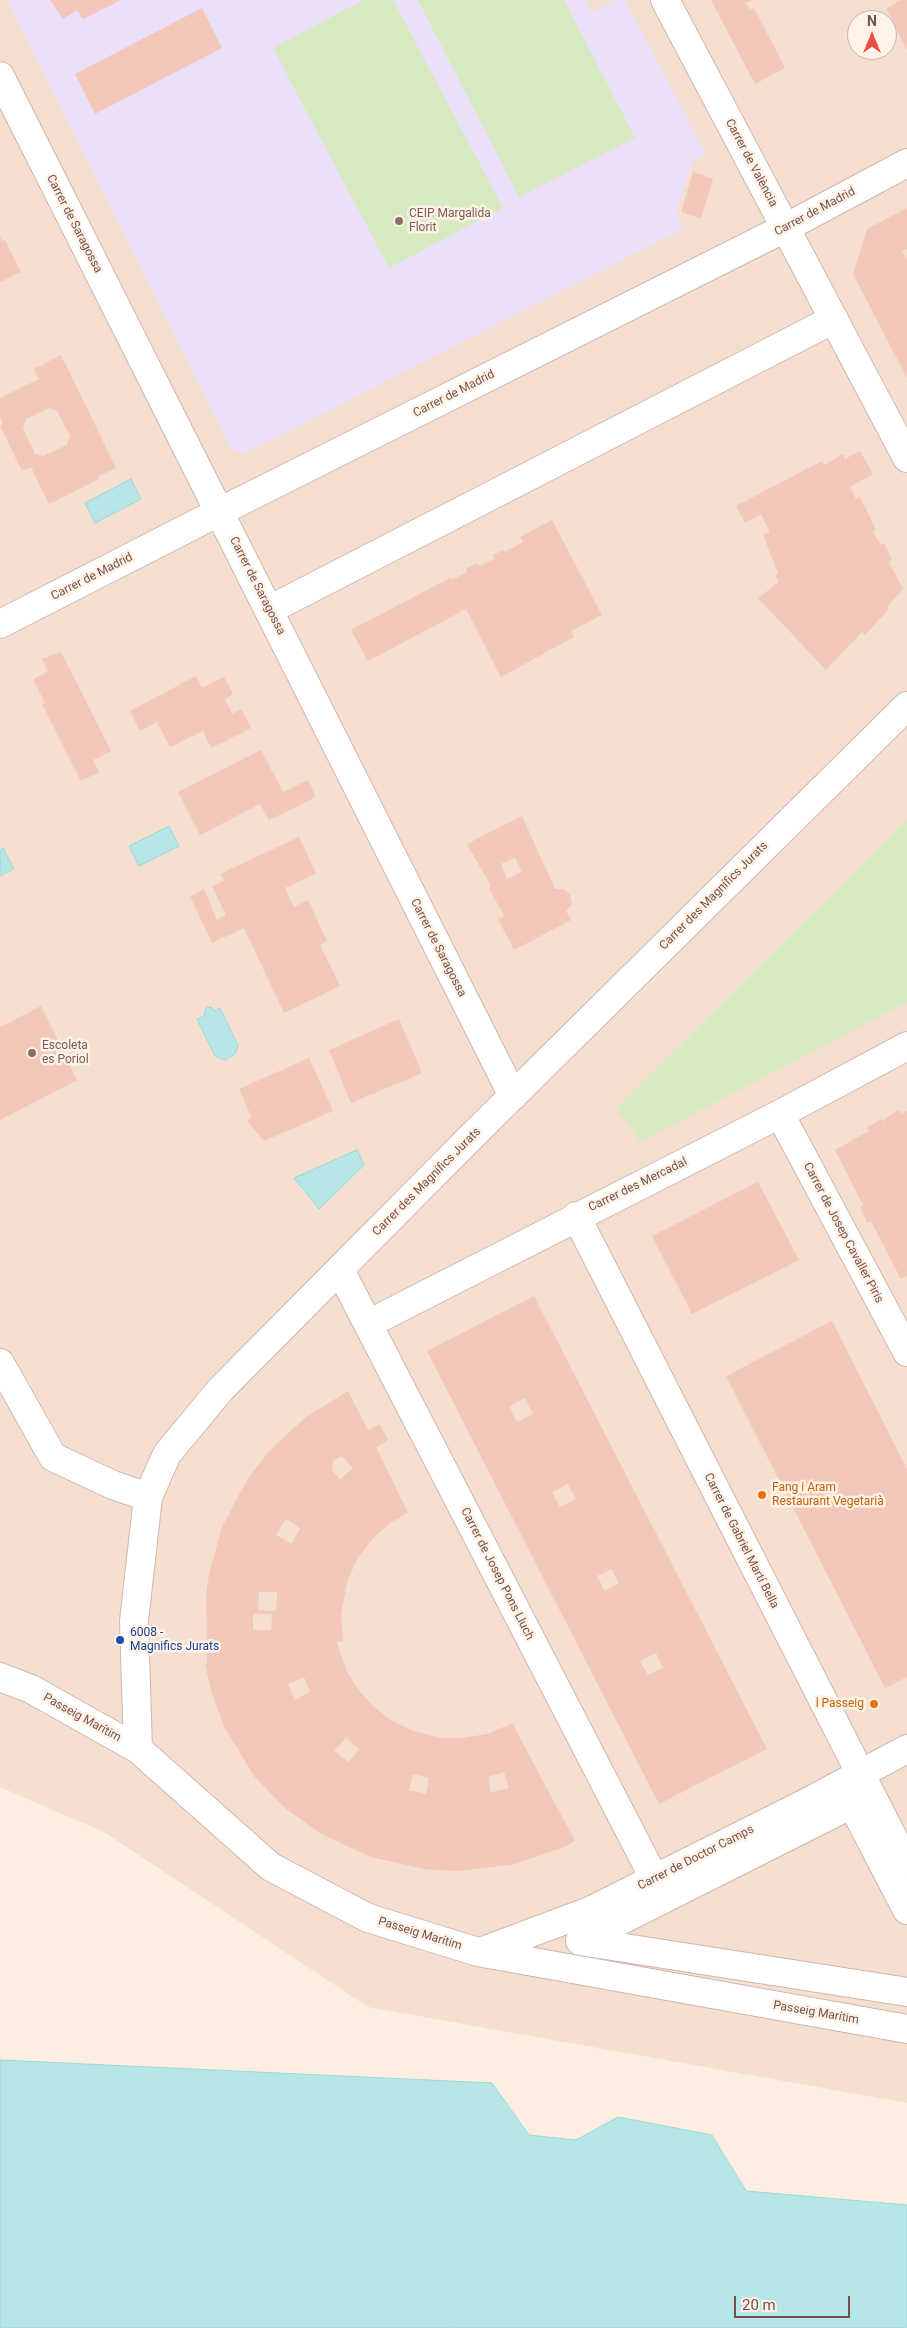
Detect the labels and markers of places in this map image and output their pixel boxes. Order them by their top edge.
place label: CEIP Margalida Florit [409,207,491,235]
marker: CEIP Margalida Florit [393,215,405,227]
place label: Escoleta es Poriol [42,1039,89,1067]
marker: Escoleta es Poriol [26,1047,38,1059]
place label: Fang i Aram Restaurant Vegetarià [772,1481,884,1509]
marker: Fang i Aram Restaurant Vegetarià [756,1489,768,1501]
place label: 6008 - Magnifics Jurats [130,1626,219,1654]
marker: 6008 - Magnifics Jurats [114,1634,126,1646]
place label: l Passeig [816,1697,864,1711]
marker: l Passeig [868,1698,880,1710]

